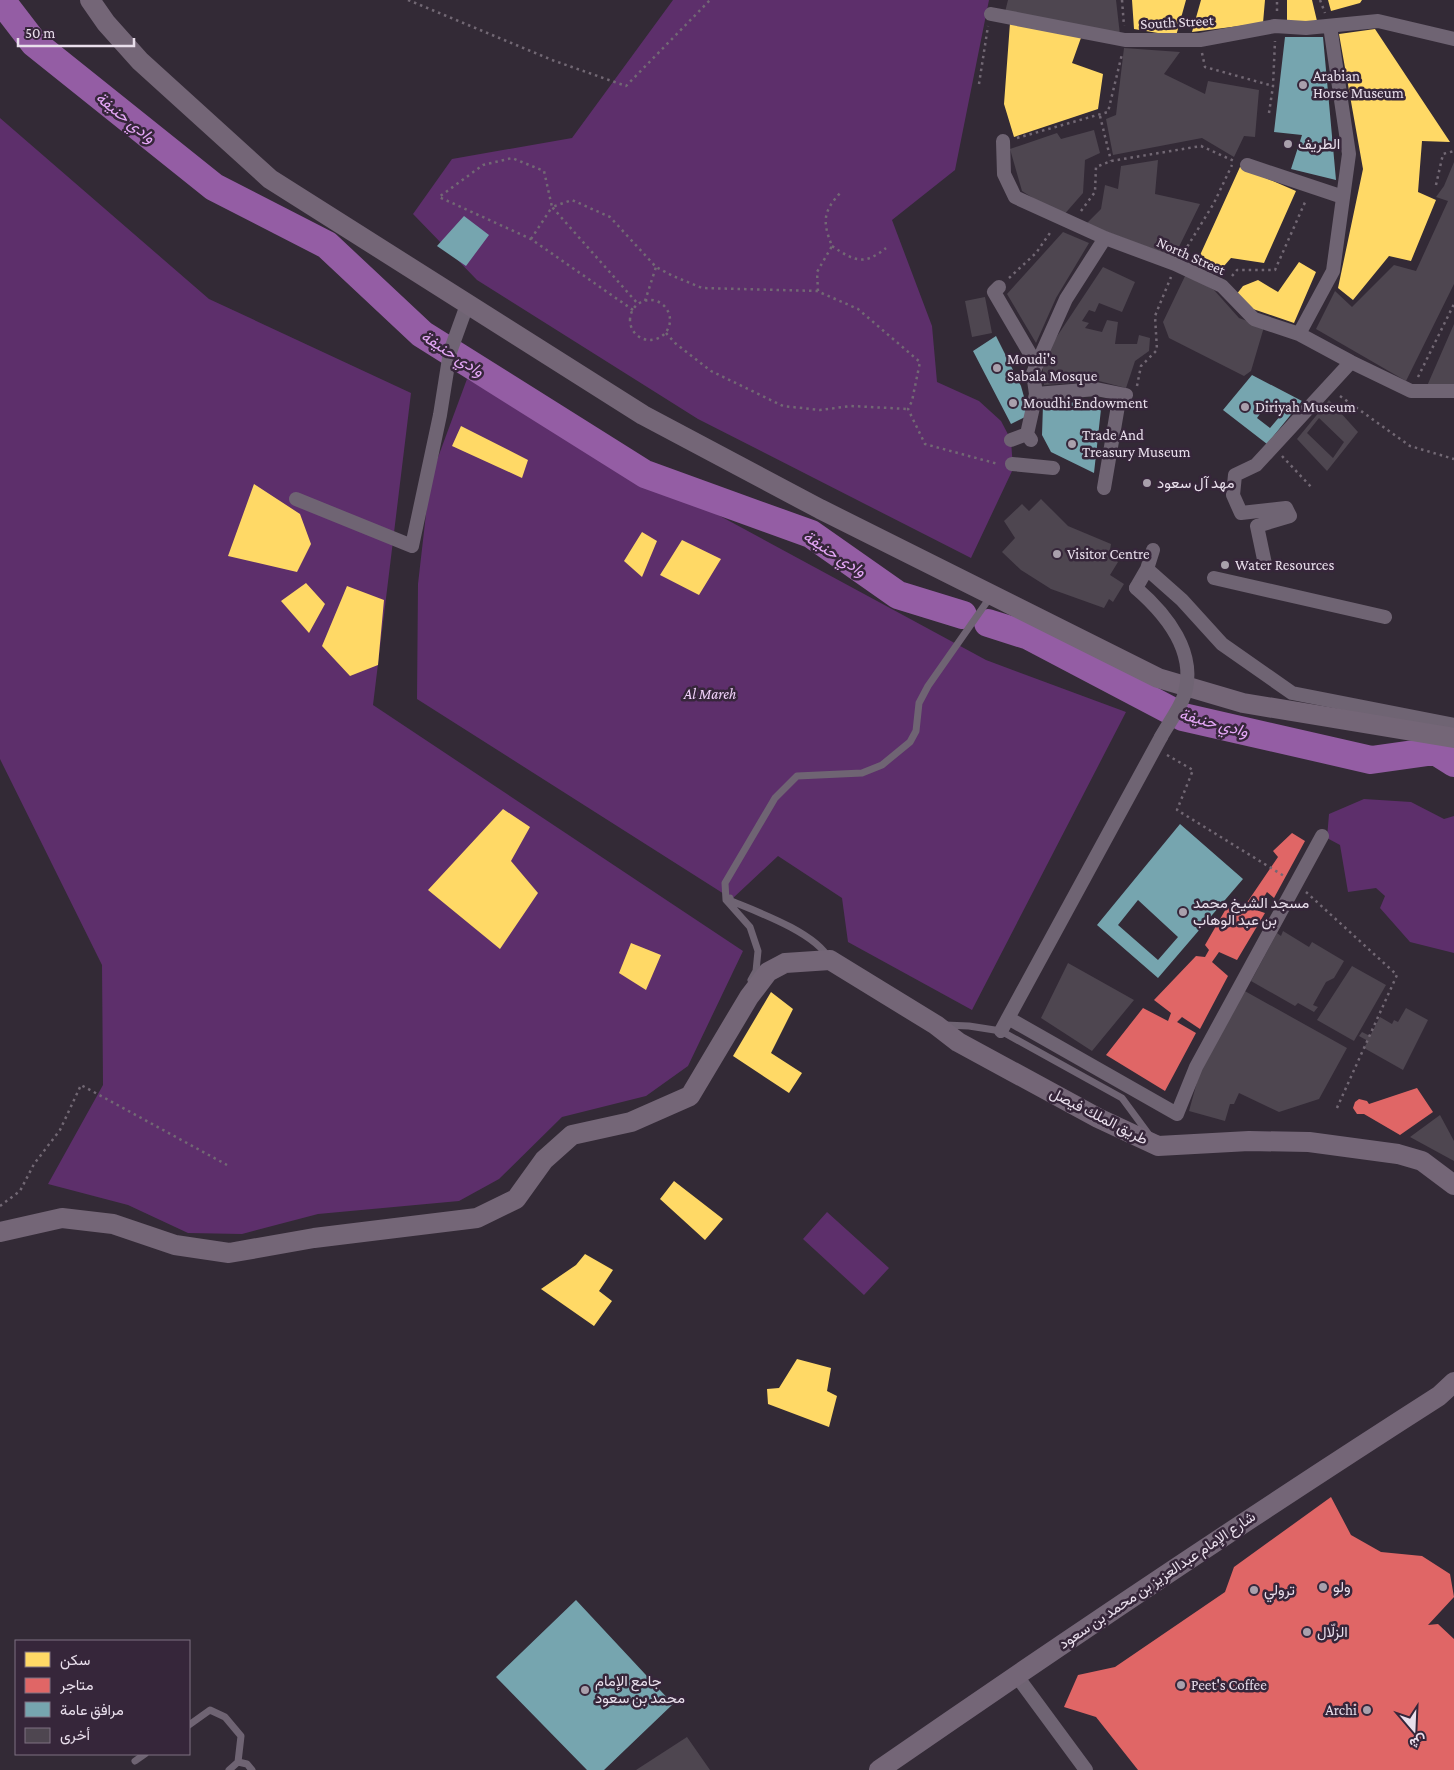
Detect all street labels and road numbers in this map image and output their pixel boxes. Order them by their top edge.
street label: South Street [1140,12,1215,32]
street label: North Street [1154,234,1229,279]
street label: طريق الملك فيصل [1047,1084,1151,1149]
street label: شارع الإمام عبدالعزيز بن محمد بن سعود [1056,1508,1260,1654]

